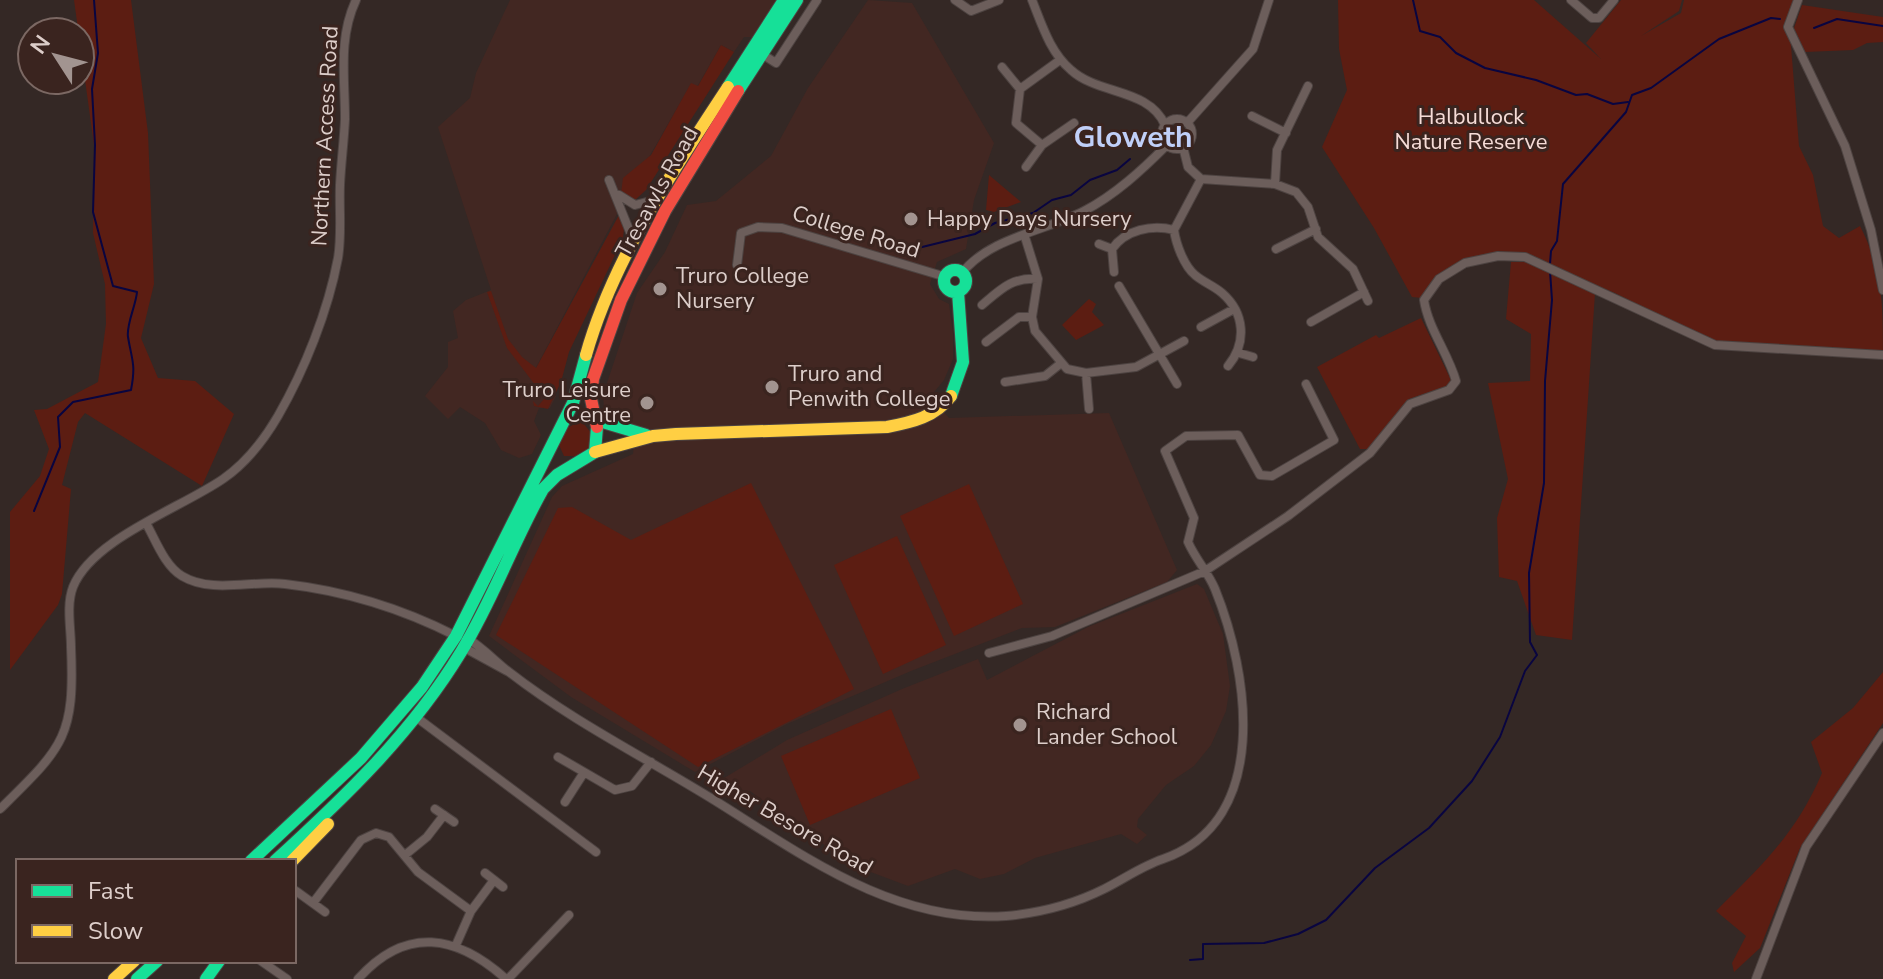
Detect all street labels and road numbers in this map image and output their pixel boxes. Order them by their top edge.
street label: Northern Access Road [304,25,346,247]
street label: Tresawls Road [609,121,705,263]
street label: College Road [788,198,924,266]
street label: Higher Besore Road [692,757,878,883]

